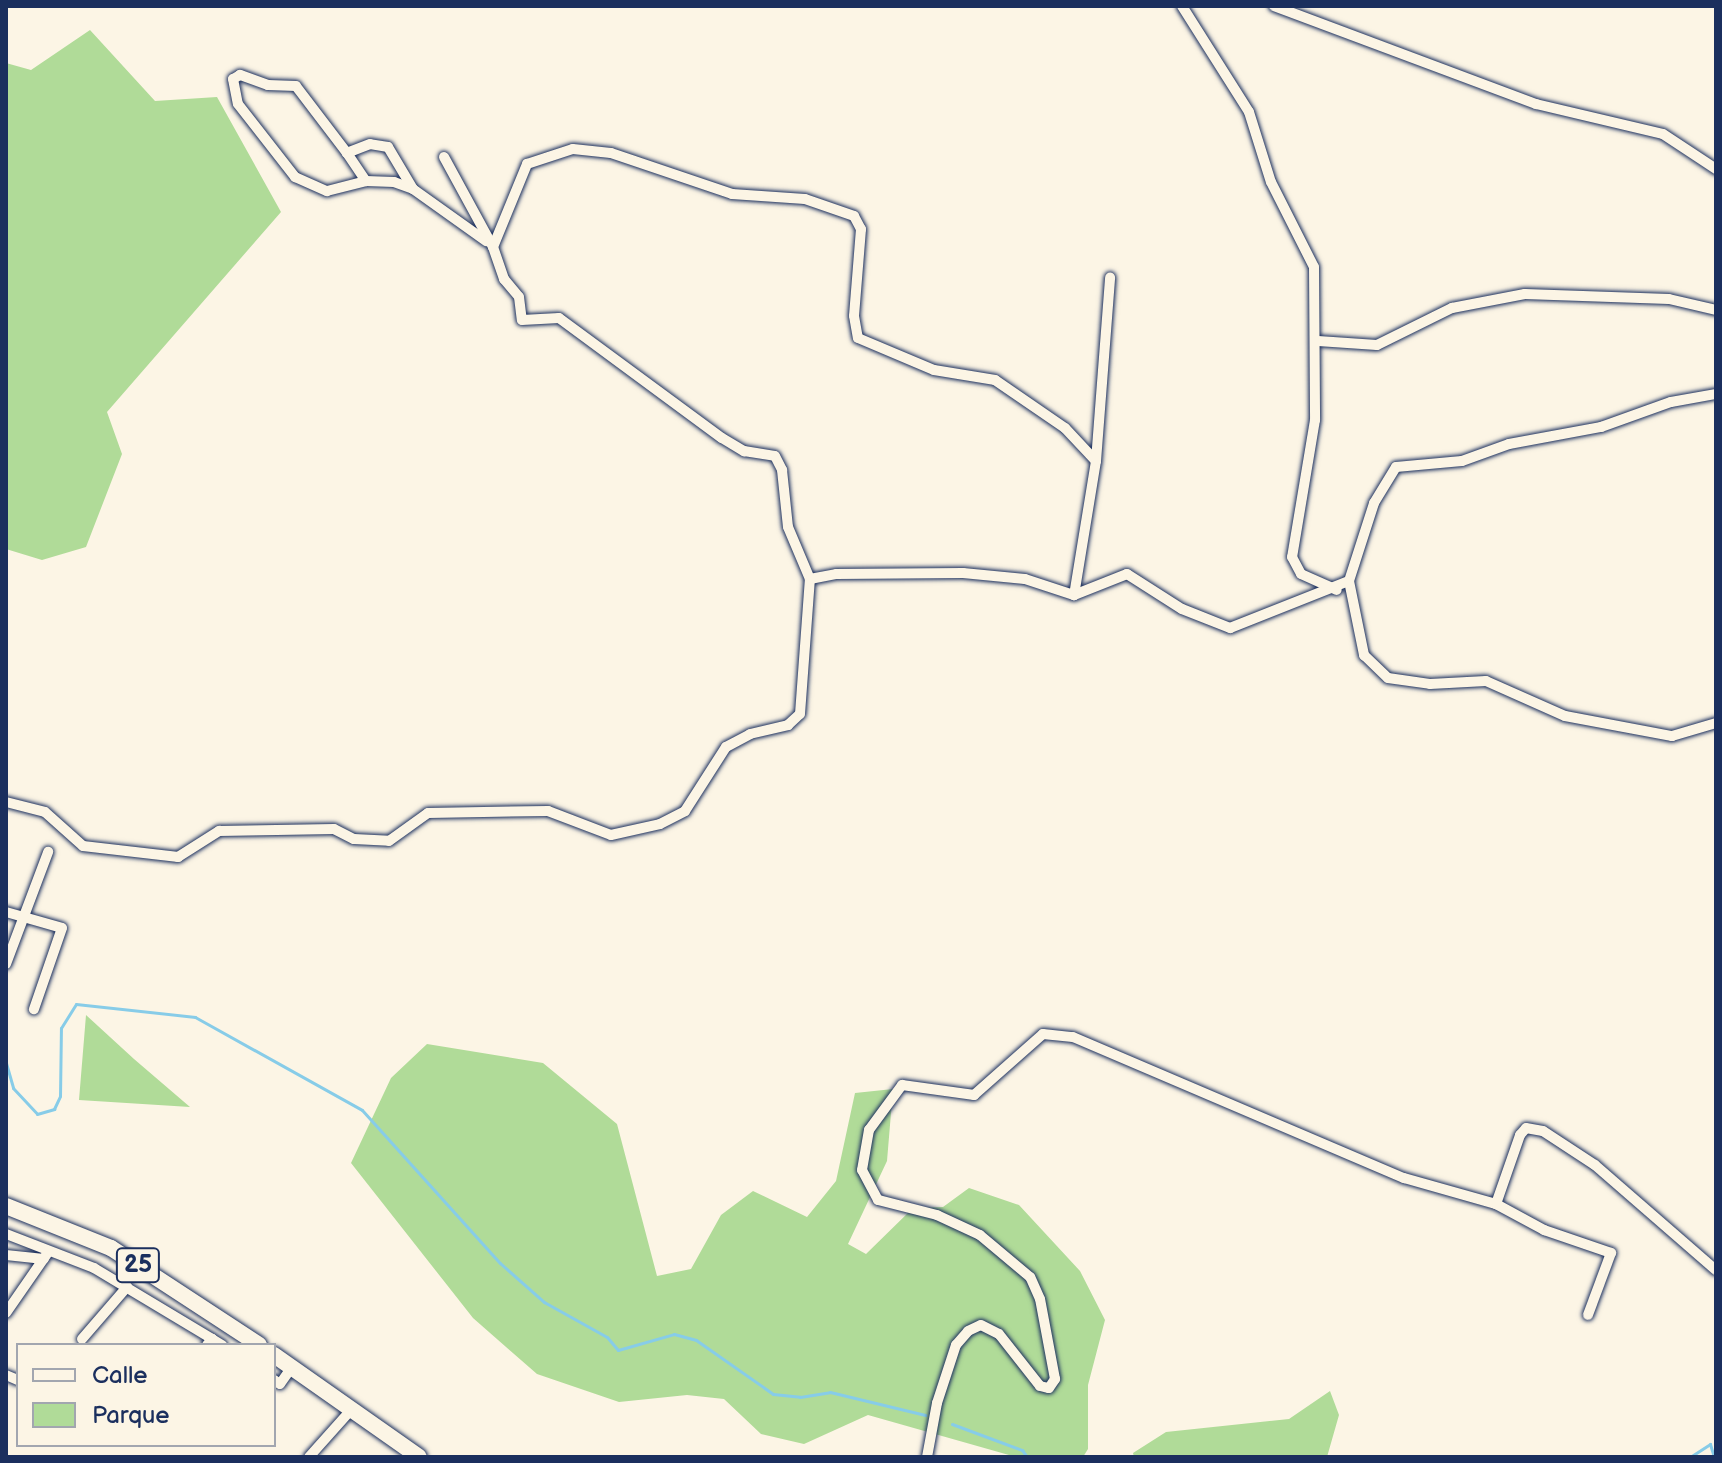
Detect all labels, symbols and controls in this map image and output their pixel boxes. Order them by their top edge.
road number: 25 [114,1245,162,1285]
legend [16,1343,276,1447]
text: Calle [92,1361,147,1390]
text: Parque [92,1401,170,1430]

